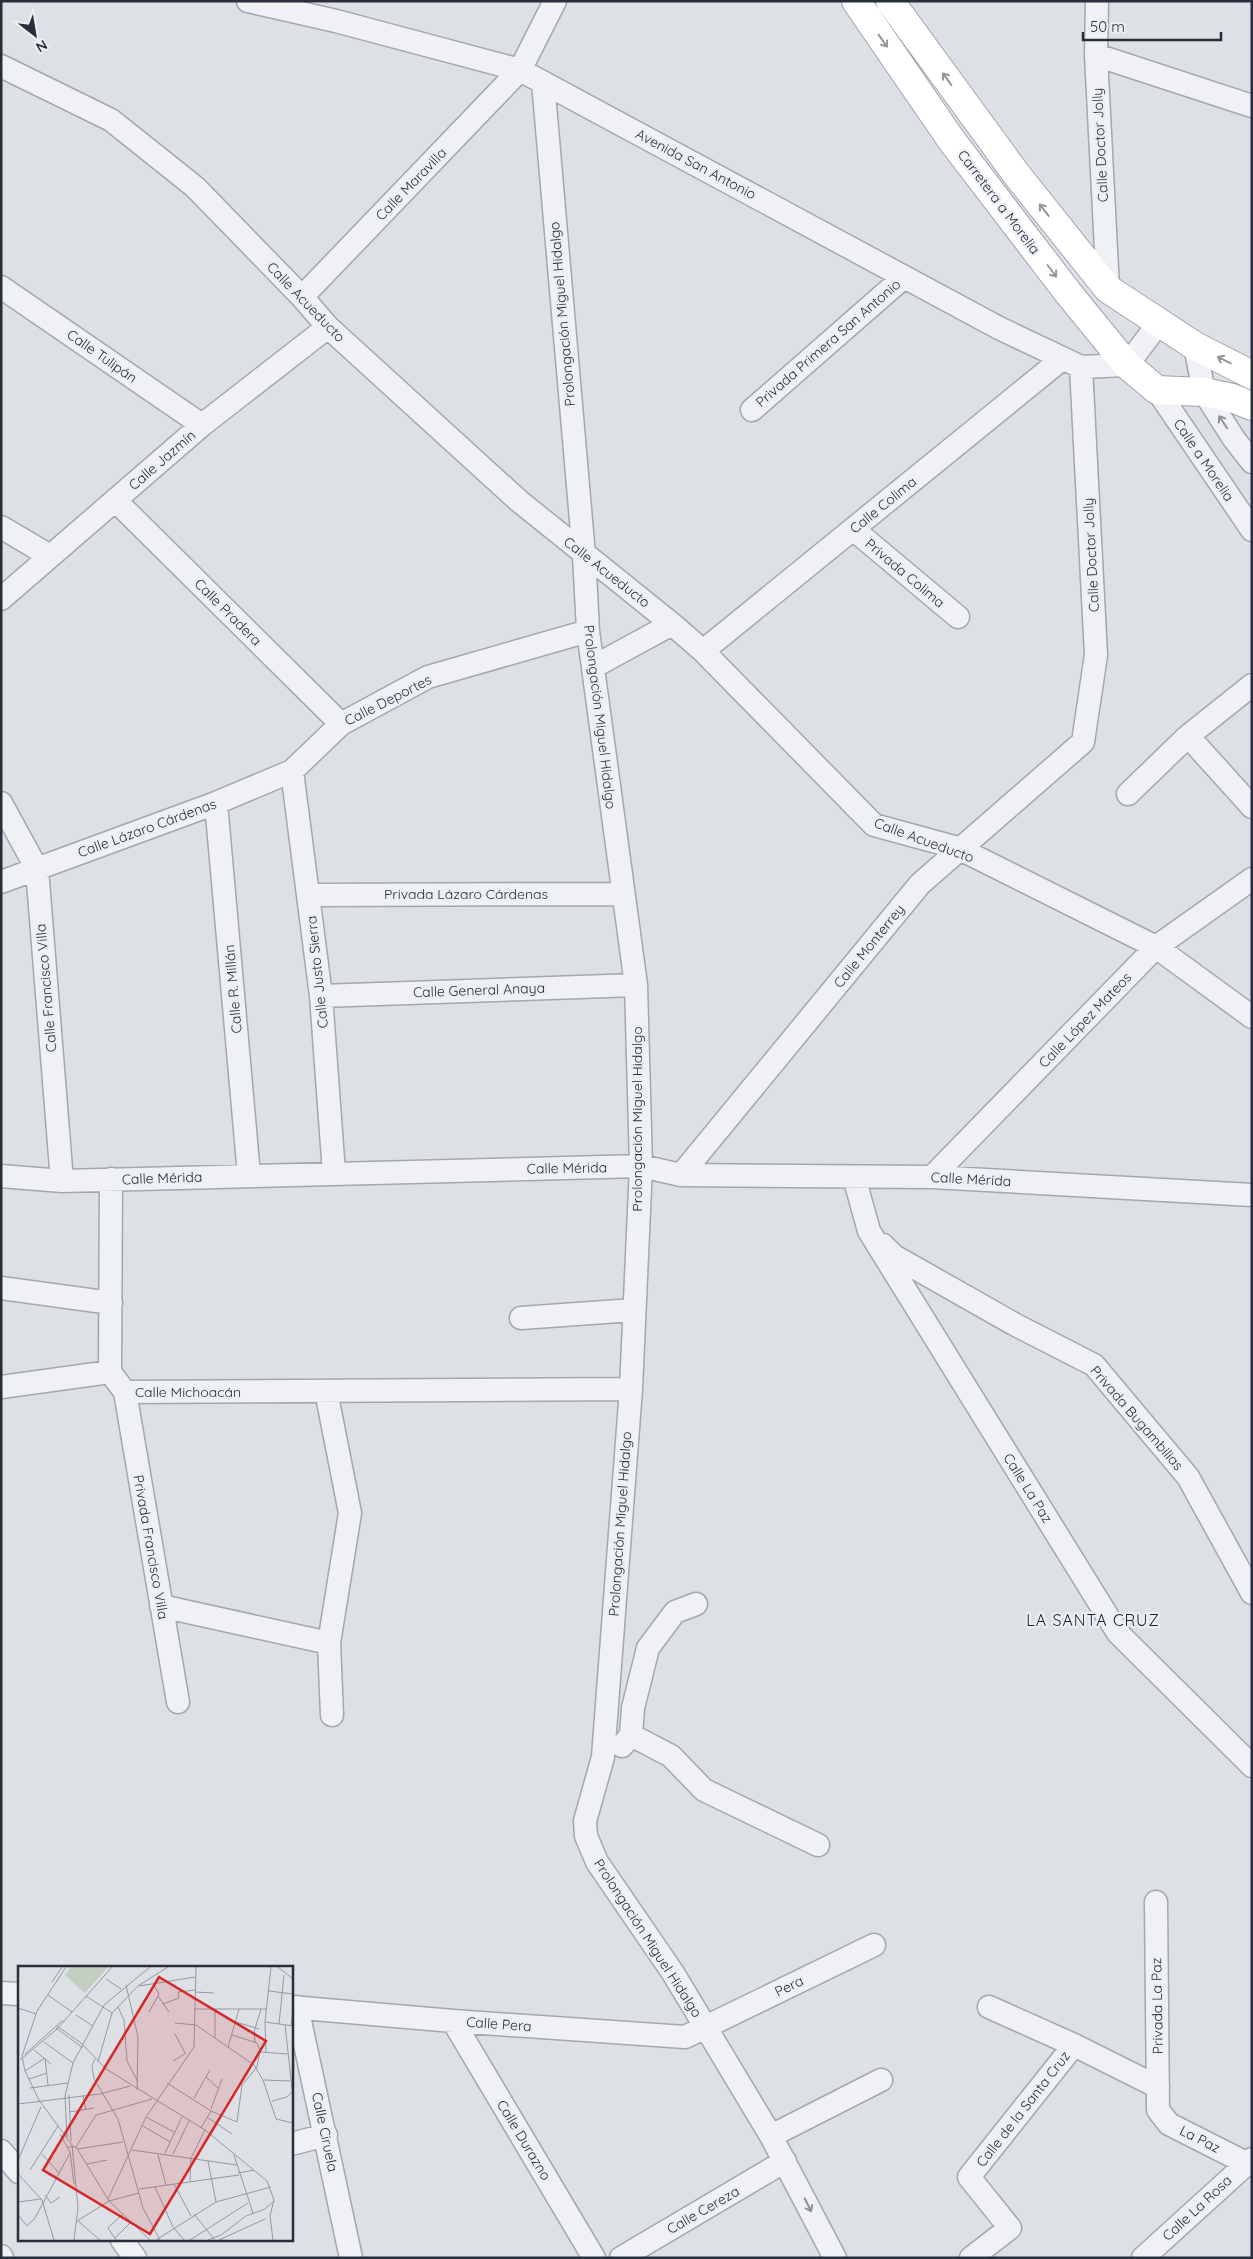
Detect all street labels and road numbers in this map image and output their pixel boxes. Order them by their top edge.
street label: Calle Doctor Jolly [1088,87,1112,203]
street label: Avenida San Antonio [633,125,759,203]
street label: Calle Maravilla [372,144,450,224]
street label: Carretera a Morelia [954,146,1044,258]
street label: Prolongación Miguel Hidalgo [545,221,579,407]
street label: Calle Acueducto [263,258,349,346]
street label: Privada Primera San Antonio [752,275,904,411]
street label: Calle Tulipán [63,325,141,387]
street label: Calle a Morelia [1170,415,1238,505]
street label: Calle Jazmín [125,426,199,494]
street label: Calle Colima [846,473,920,537]
street label: Calle Doctor Jolly [1079,497,1103,613]
street label: Calle Acueducto [560,533,654,611]
street label: Privada Colima [862,534,948,612]
street label: Calle Pradera [191,575,265,649]
street label: Prolongación Miguel Hidalgo [580,624,620,810]
street label: Calle Deportes [341,670,435,730]
street label: Calle Lázaro Cárdenas [75,795,219,861]
street label: Calle Acueducto [872,814,976,866]
street label: Privada Lázaro Cárdenas [384,885,548,903]
street label: Calle Monterrey [830,900,908,992]
street label: Calle Justo Sierra [302,915,332,1029]
street label: Calle Francisco Villa [31,923,61,1053]
street label: Calle R. Millán [220,944,246,1034]
street label: Calle López Mateos [1035,968,1135,1072]
street label: Calle General Anaya [413,979,545,1001]
street label: Prolongación Miguel Hidalgo [628,1026,646,1212]
street label: Calle Mérida [527,1158,607,1178]
street label: Calle Mérida [121,1168,203,1188]
street label: Calle Mérida [930,1168,1012,1190]
street label: Privada Bugambilias [1087,1362,1187,1474]
street label: Calle Michoacán [135,1383,241,1401]
street label: Prolongación Miguel Hidalgo [605,1431,635,1617]
street label: Calle La Paz [999,1450,1057,1526]
street label: Privada Francisco Villa [129,1473,173,1621]
street label: Prolongación Miguel Hidalgo [590,1855,706,2021]
street label: Privada La Paz [1147,1957,1167,2054]
street label: Pera [772,1971,806,2001]
street label: Calle Pera [466,2013,532,2035]
street label: Calle de la Santa Cruz [972,2047,1074,2171]
street label: Calle Ciruela [308,2091,342,2173]
street label: Calle Durazno [493,2097,555,2183]
street label: La Paz [1177,2121,1224,2157]
street label: Calle La Rosa [1159,2171,1235,2245]
street label: Calle Cereza [663,2182,743,2238]

